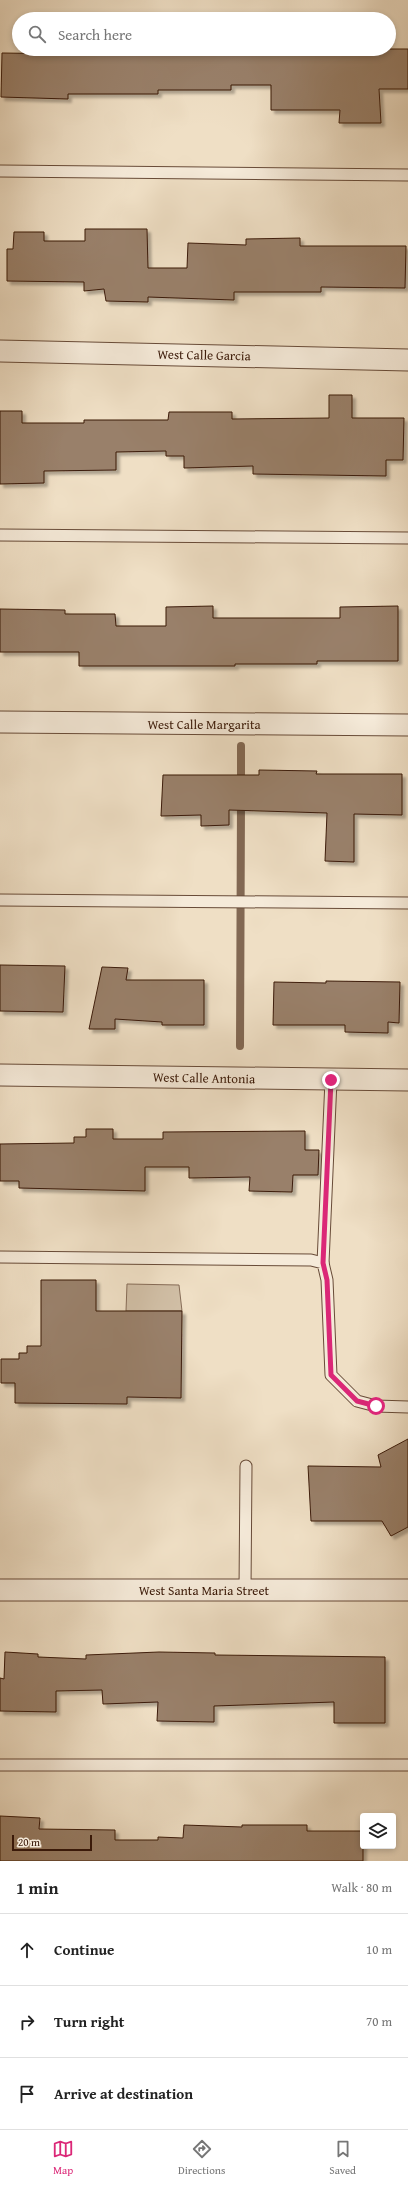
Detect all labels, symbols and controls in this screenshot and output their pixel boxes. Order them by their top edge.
search box [12,12,396,56]
icon: search [26,23,48,45]
text: Search here [58,24,132,45]
street label: West Calle Garcia [157,345,252,365]
street label: West Calle Margarita [147,715,261,734]
street label: West Calle Antonia [153,1068,256,1088]
route end [322,1071,340,1089]
route start [367,1397,385,1415]
street label: West Santa Maria Street [139,1581,270,1600]
map controls [360,1813,396,1849]
button: layers [360,1813,396,1849]
scale bar [12,1833,92,1852]
text: 20 m [18,1834,40,1850]
text: 1 min [16,1875,58,1900]
text: Walk · 80 m [331,1878,392,1897]
icon: ahead [16,1939,38,1961]
text: Continue [54,1939,115,1960]
text: 10 m [366,1940,392,1959]
icon: right [16,2011,38,2033]
text: Turn right [54,2011,125,2032]
text: 70 m [366,2012,392,2031]
icon: arrive [16,2083,38,2105]
text: Arrive at destination [54,2083,193,2104]
tab: Map [52,2138,74,2178]
tab: Directions [178,2138,225,2178]
tab: Saved [329,2138,356,2178]

